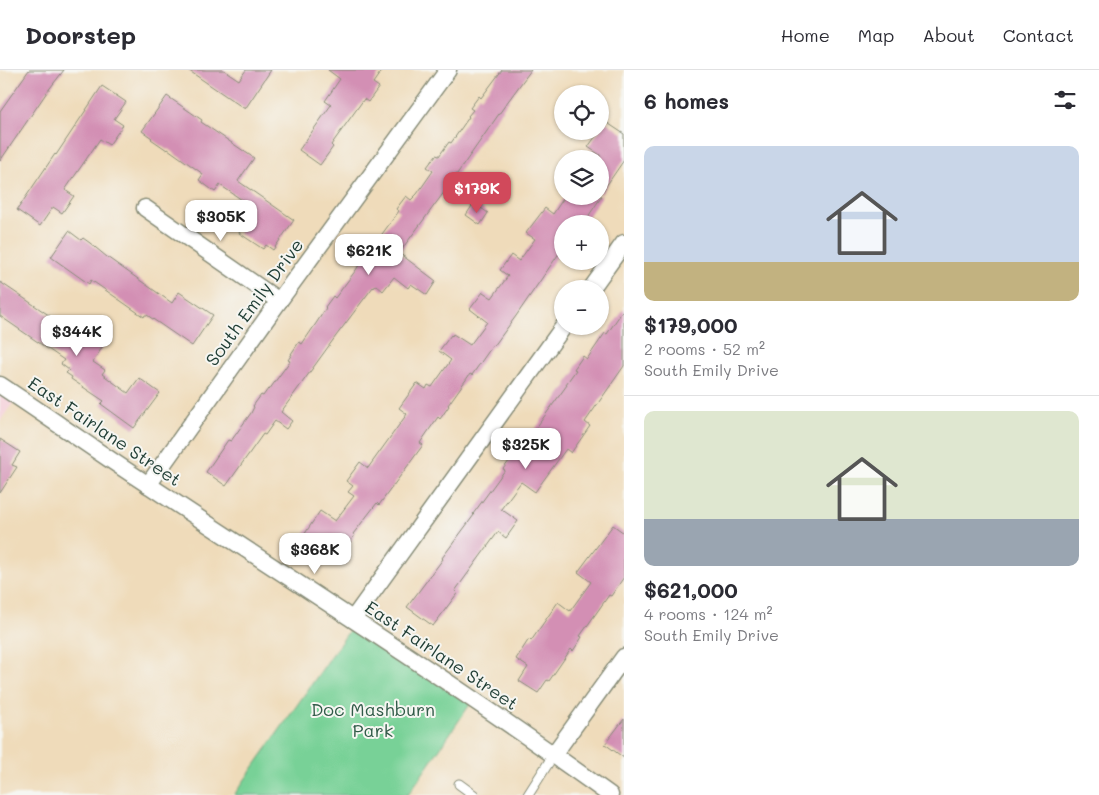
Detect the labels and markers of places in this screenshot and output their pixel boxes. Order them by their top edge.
pin: $179K [442,172,512,214]
pin: $305K [186,200,256,242]
pin: $621K [334,234,404,276]
pin: $344K [42,314,112,357]
pin: $325K [491,428,561,470]
pin: $368K [280,532,350,575]

